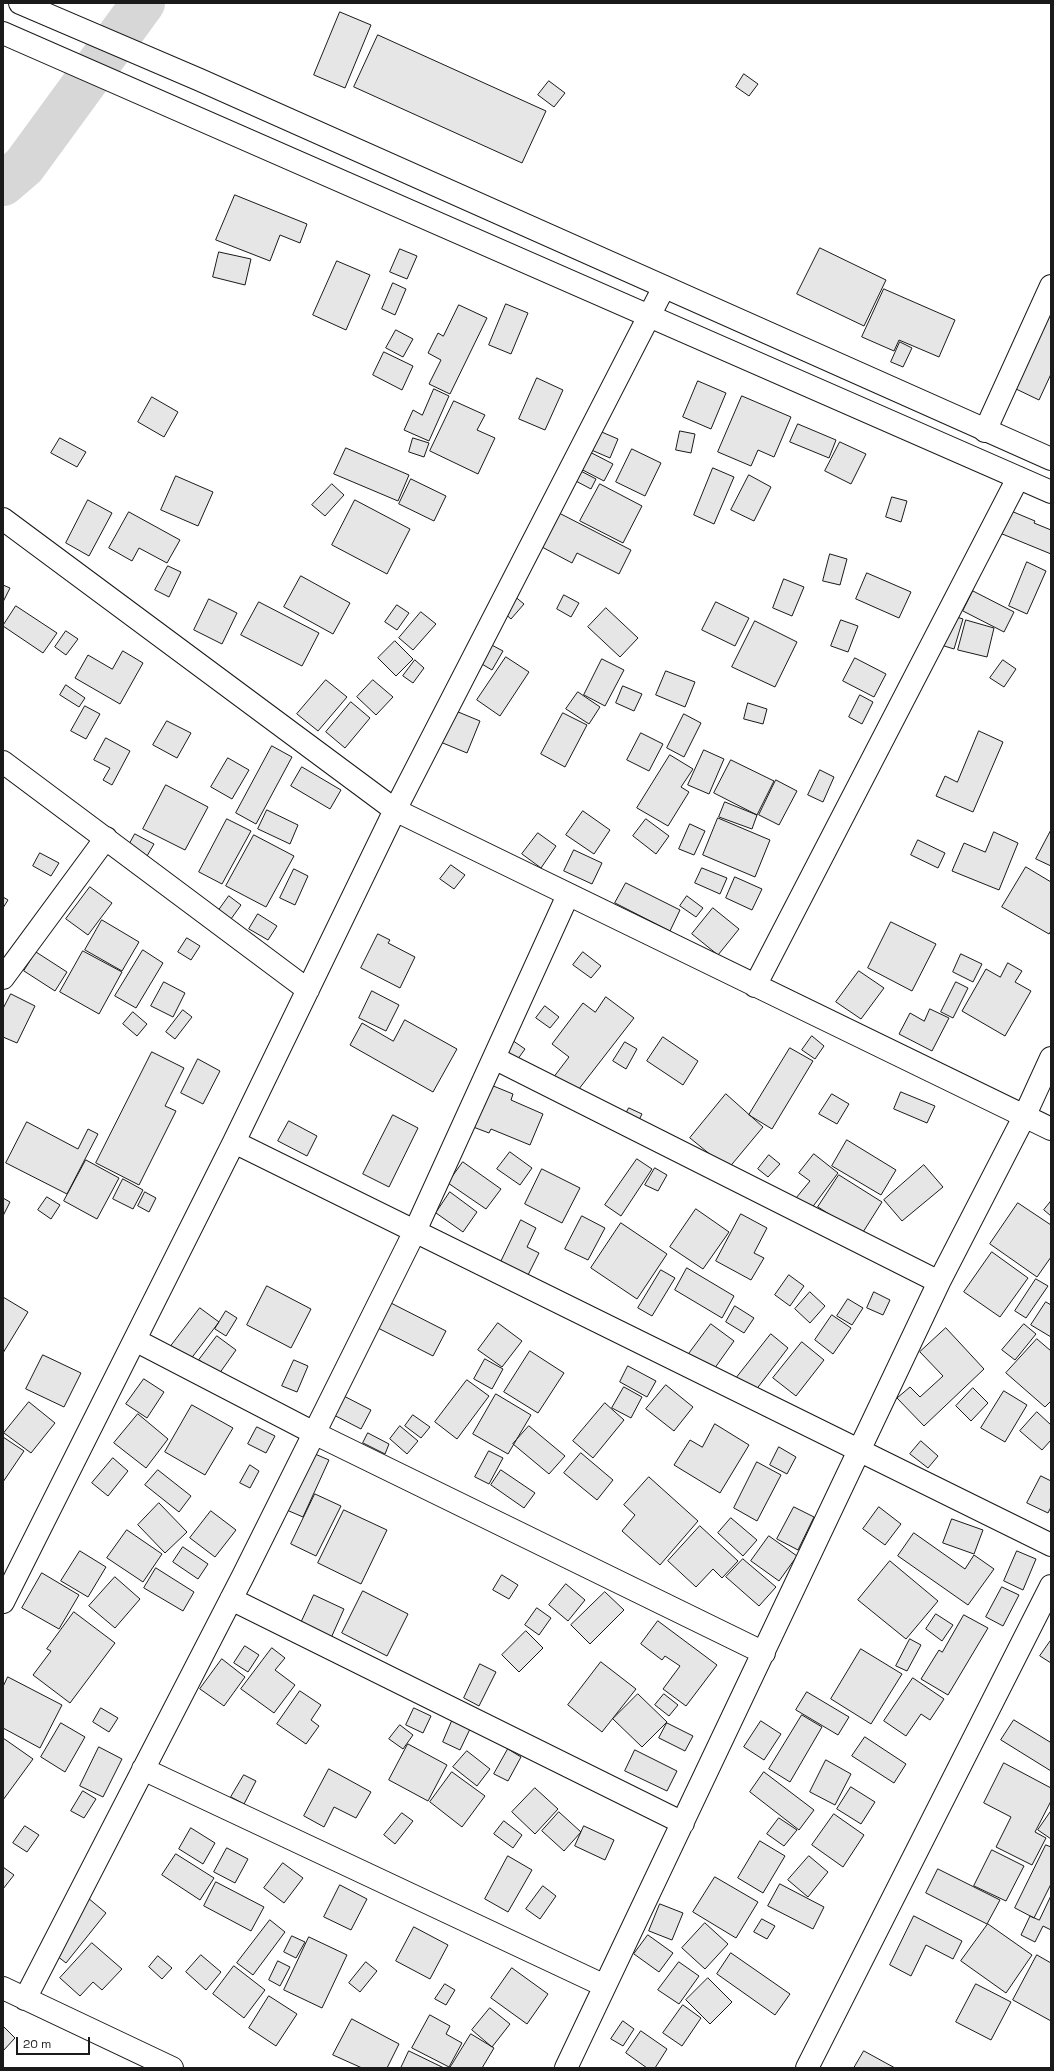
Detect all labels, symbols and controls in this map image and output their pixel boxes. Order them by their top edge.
scale bar [18,2029,92,2055]
text: 20 m [23,2036,51,2052]

